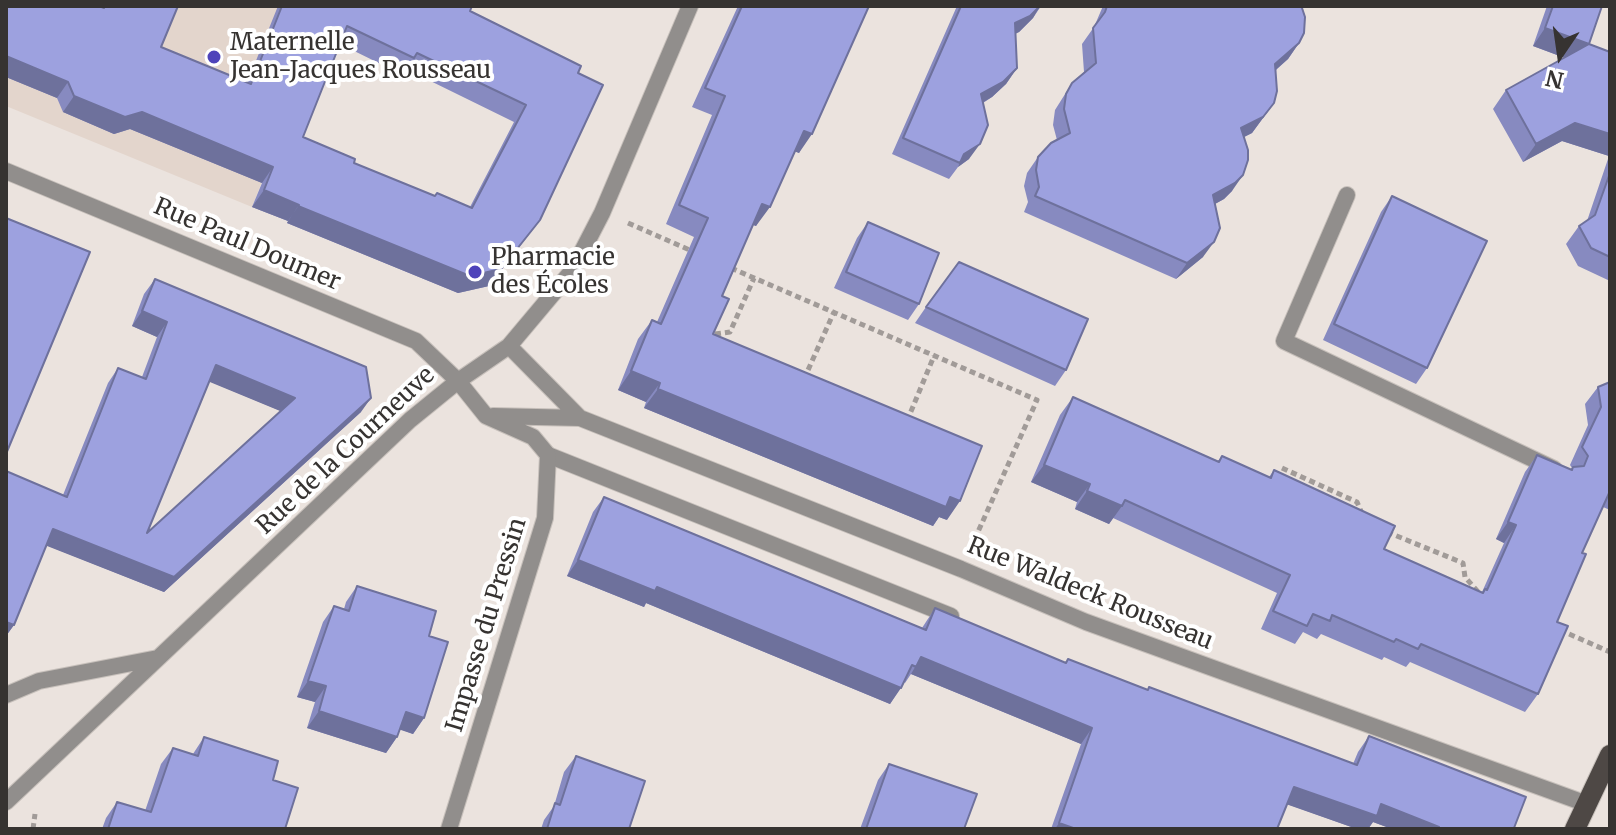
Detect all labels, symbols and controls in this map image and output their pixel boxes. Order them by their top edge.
north arrow [1520,16,1600,96]
place label: Maternelle Jean-Jacques Rousseau [230,29,491,85]
marker: Maternelle Jean-Jacques Rousseau [205,48,223,66]
text: N [1543,64,1566,95]
street label: Rue Paul Doumer [149,193,345,297]
place label: Pharmacie des Écoles [491,244,615,300]
marker: Pharmacie des Écoles [466,263,484,281]
street label: Rue de la Courneuve [251,361,441,541]
street label: Impasse du Pressin [441,515,533,735]
street label: Rue Waldeck Rousseau [963,531,1217,657]

